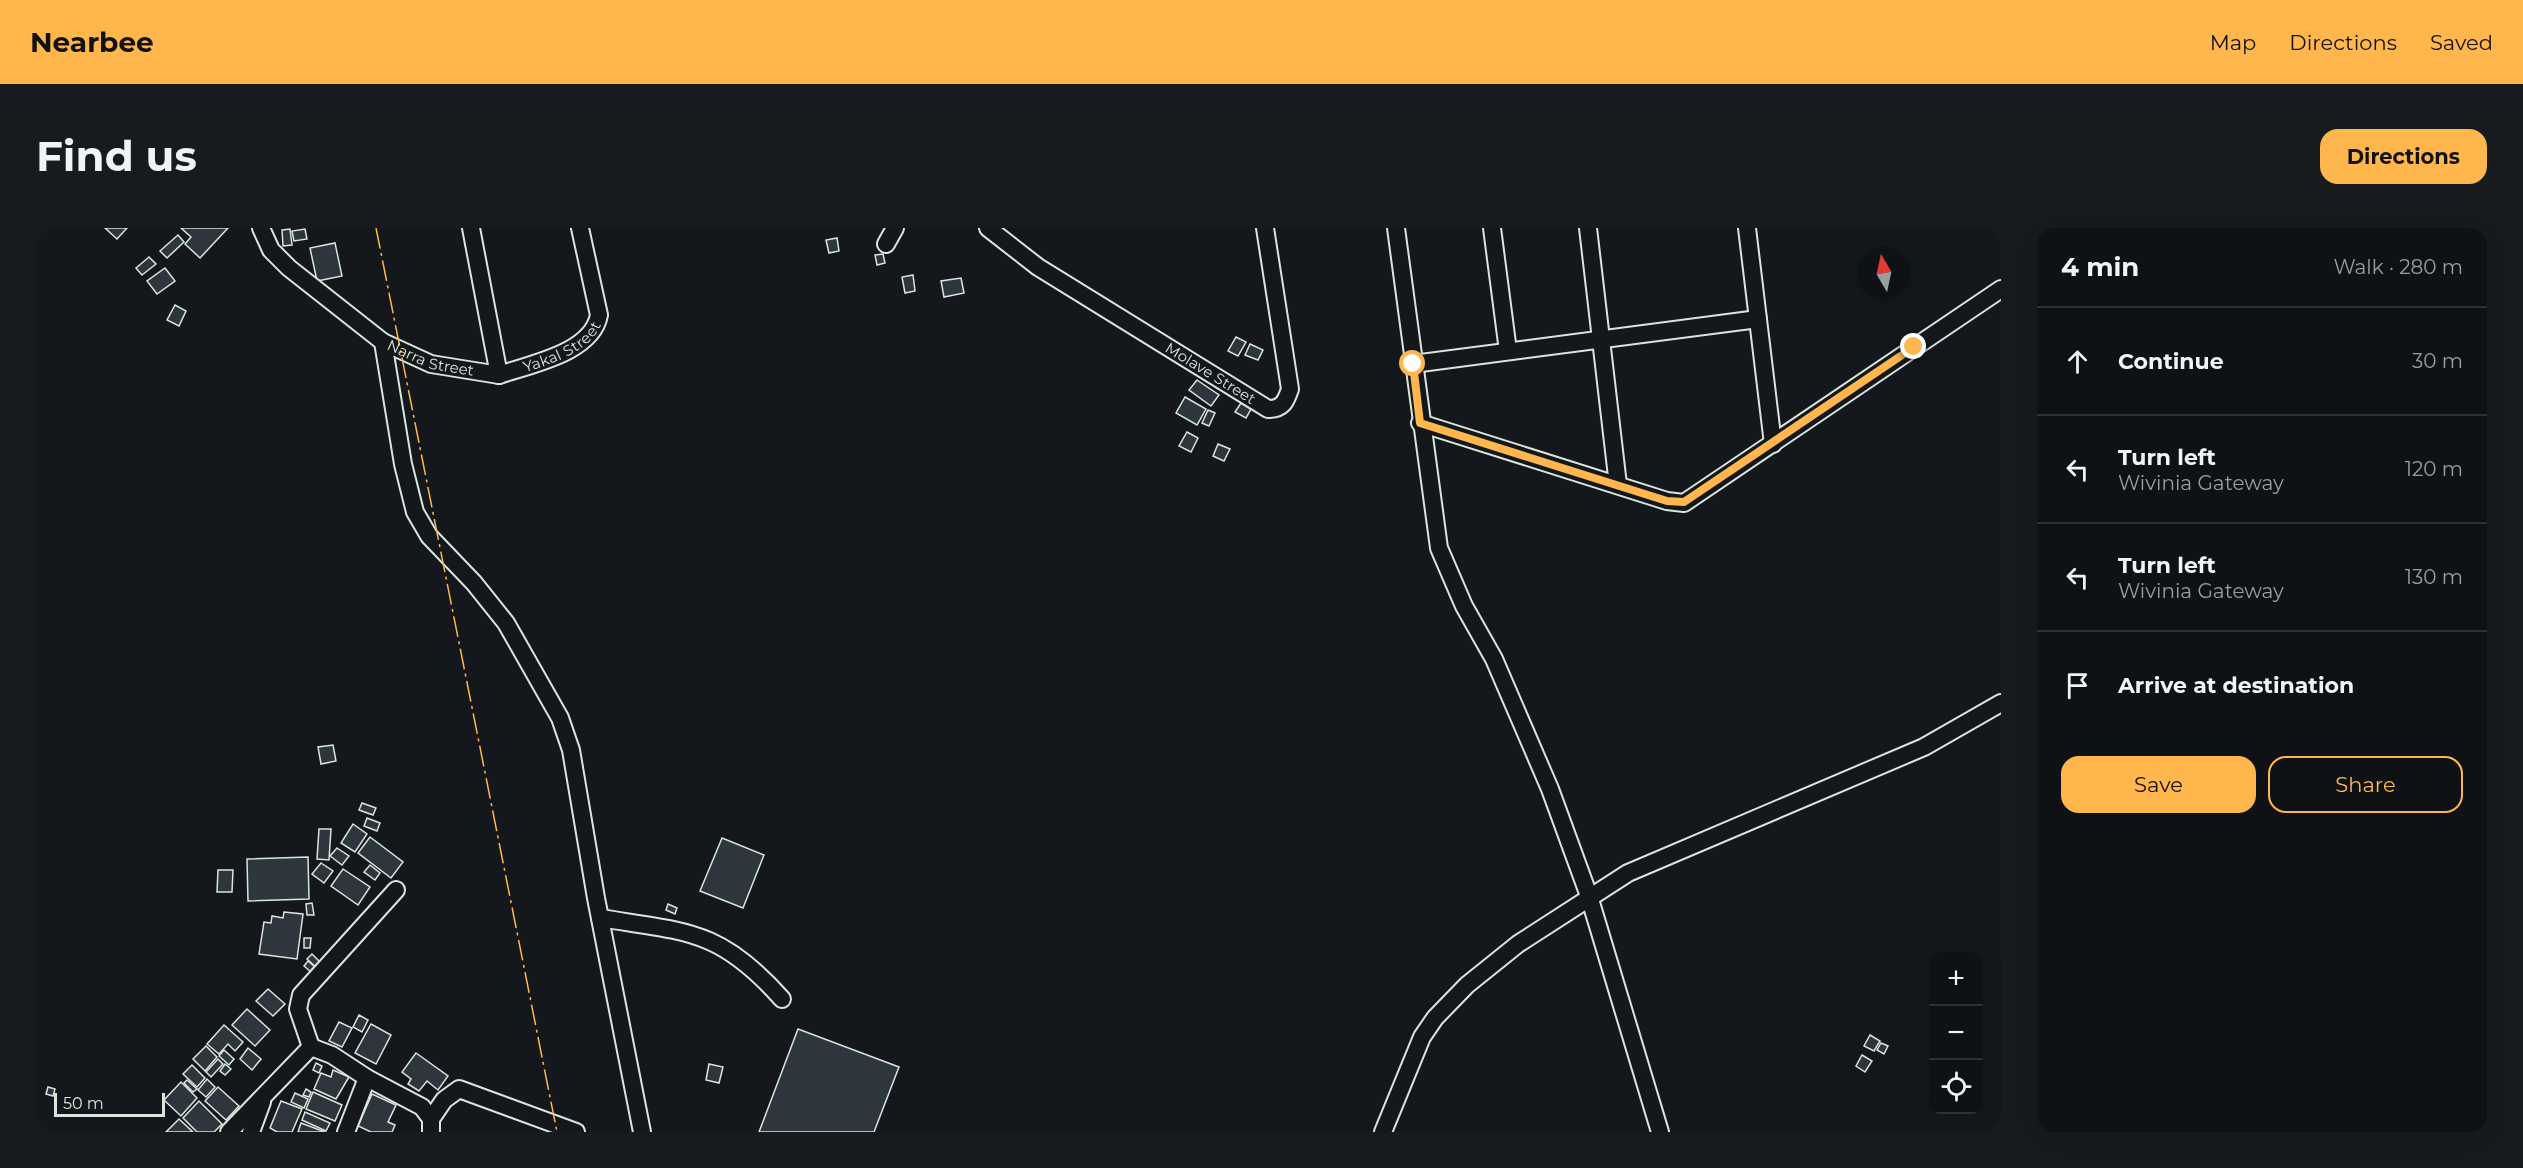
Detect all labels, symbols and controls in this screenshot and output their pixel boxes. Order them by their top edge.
text: Nearbee [30,25,154,59]
text: Map [2210,30,2256,55]
text: Directions [2289,30,2397,55]
text: Saved [2430,30,2493,55]
button: Directions [2320,129,2487,184]
text: Find us [36,130,197,182]
north arrow [1857,246,1911,300]
text: 4 min [2061,251,2139,283]
text: Walk · 280 m [2333,255,2463,279]
street label: Yakal Street [521,318,605,376]
route end [1900,333,1926,359]
street label: Narra Street [384,335,475,380]
street label: Molave Street [1162,338,1259,408]
icon: ahead [2061,345,2094,378]
text: Continue [2118,348,2224,375]
text: 30 m [2412,349,2463,373]
route start [1399,350,1425,376]
text: Turn left [2118,444,2216,471]
icon: left [2061,453,2094,486]
text: 120 m [2405,457,2463,481]
text: Wivinia Gateway [2118,471,2284,495]
text: Turn left [2118,552,2216,579]
icon: left [2061,561,2094,594]
text: 130 m [2405,565,2463,589]
text: Wivinia Gateway [2118,579,2284,603]
icon: arrive [2061,669,2094,702]
text: Arrive at destination [2118,672,2354,699]
button: Save [2061,756,2256,813]
button: Share [2268,756,2463,813]
map controls [1929,952,1983,1114]
button: + [1929,952,1983,1006]
button: − [1929,1006,1983,1060]
button: locate [1929,1060,1983,1114]
scale bar [54,1090,165,1118]
text: 50 m [63,1094,104,1113]

